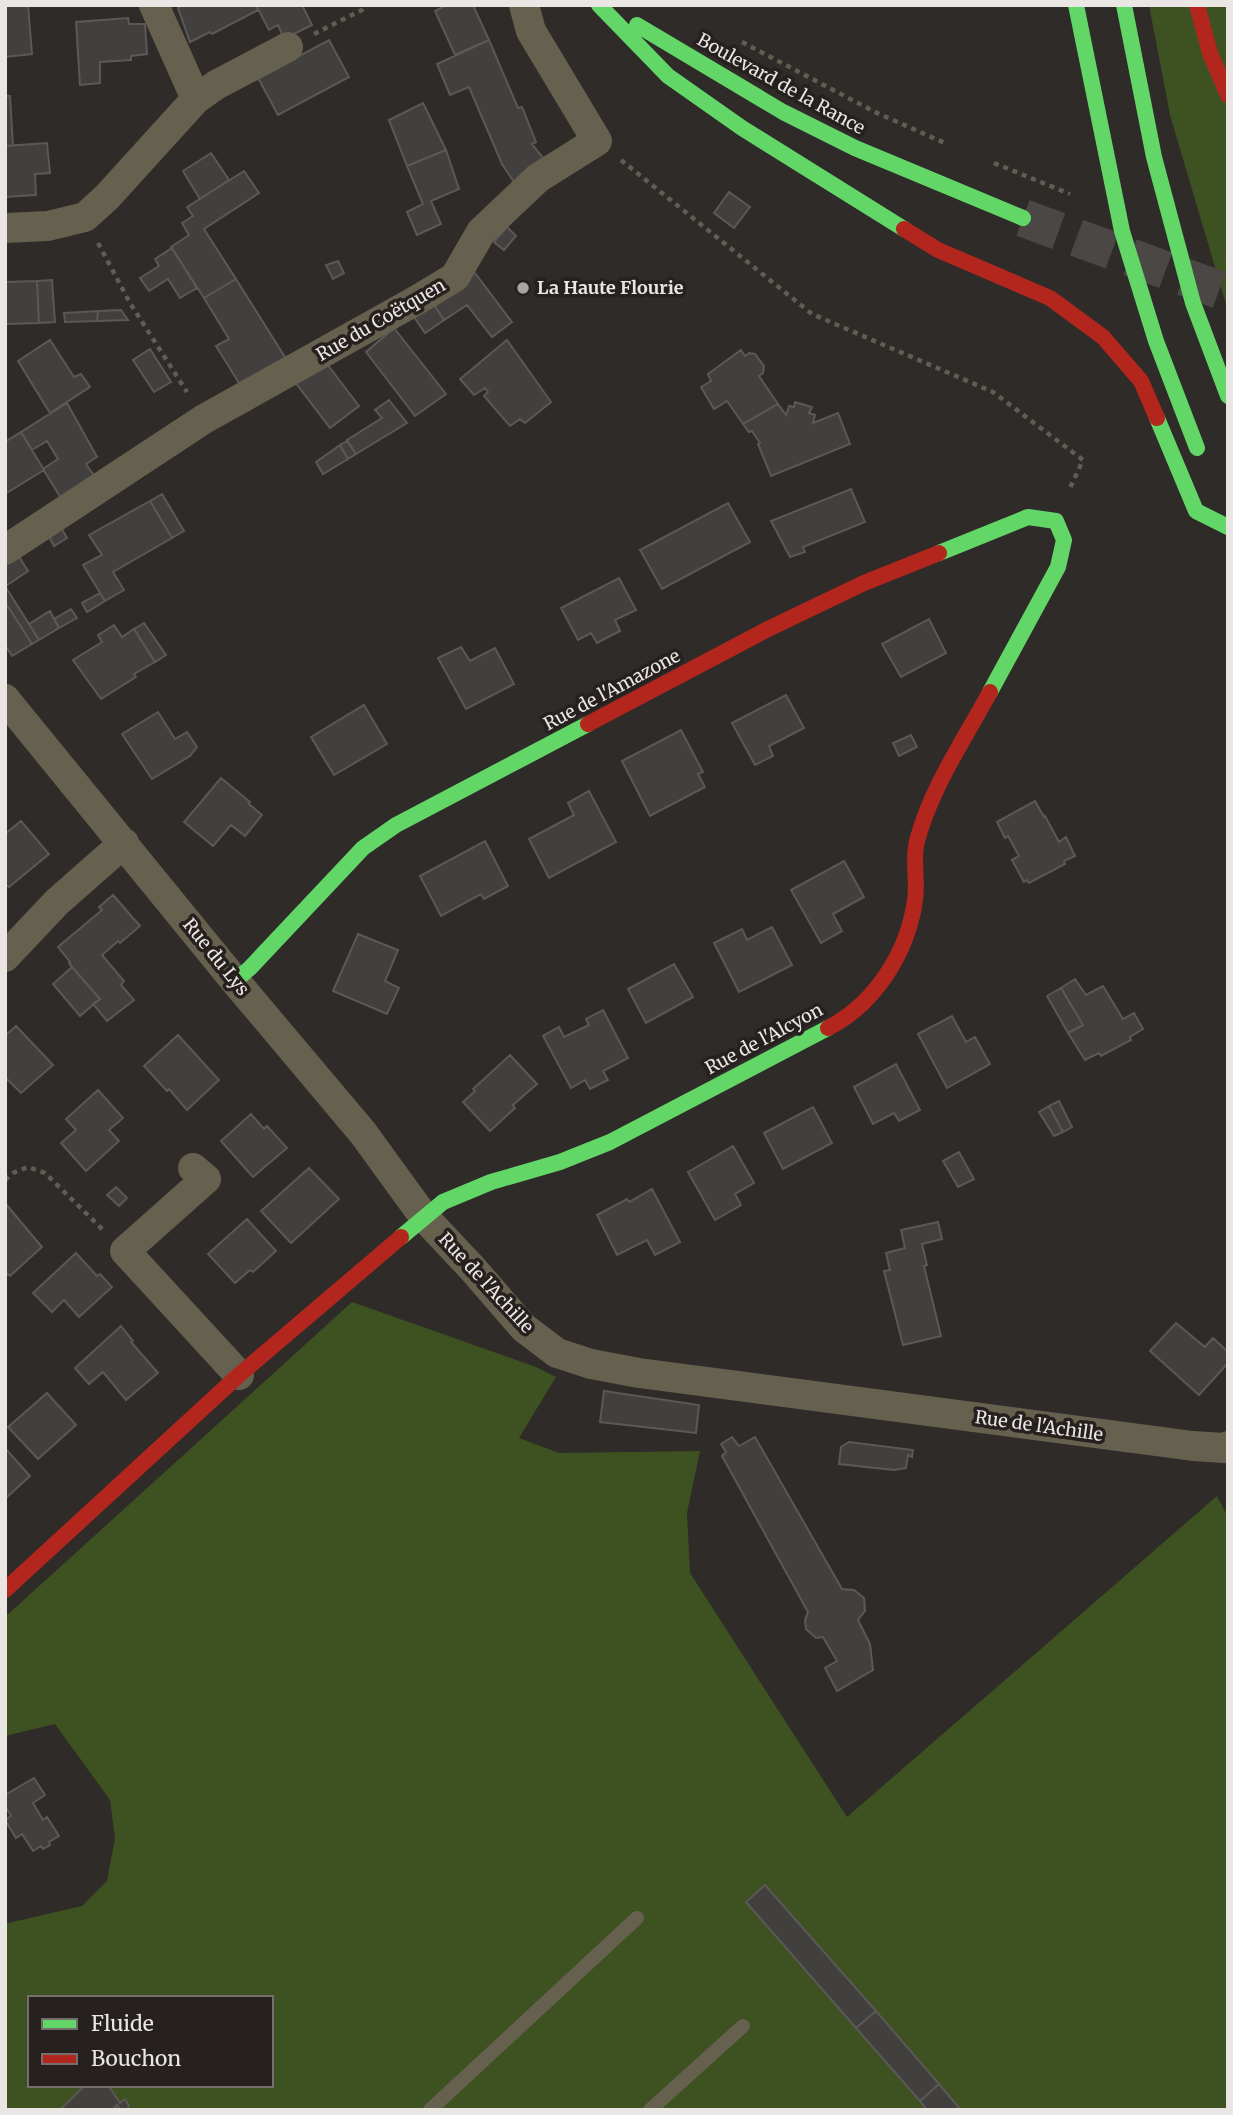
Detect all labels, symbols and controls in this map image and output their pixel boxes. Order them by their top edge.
street label: Boulevard de la Rance [693,28,869,139]
street label: Rue du Coëtquen [312,273,449,366]
place label: La Haute Flourie [537,276,684,299]
marker: La Haute Flourie [515,280,531,296]
street label: Rue de l'Amazone [540,644,684,735]
street label: Rue du Lys [178,913,255,1000]
street label: Rue de l'Alcyon [701,998,827,1079]
street label: Rue de l'Achille [434,1228,539,1338]
street label: Rue de l'Achille [973,1405,1105,1446]
legend [28,1996,273,2087]
text: Fluide [91,2010,154,2037]
text: Bouchon [91,2045,181,2072]

